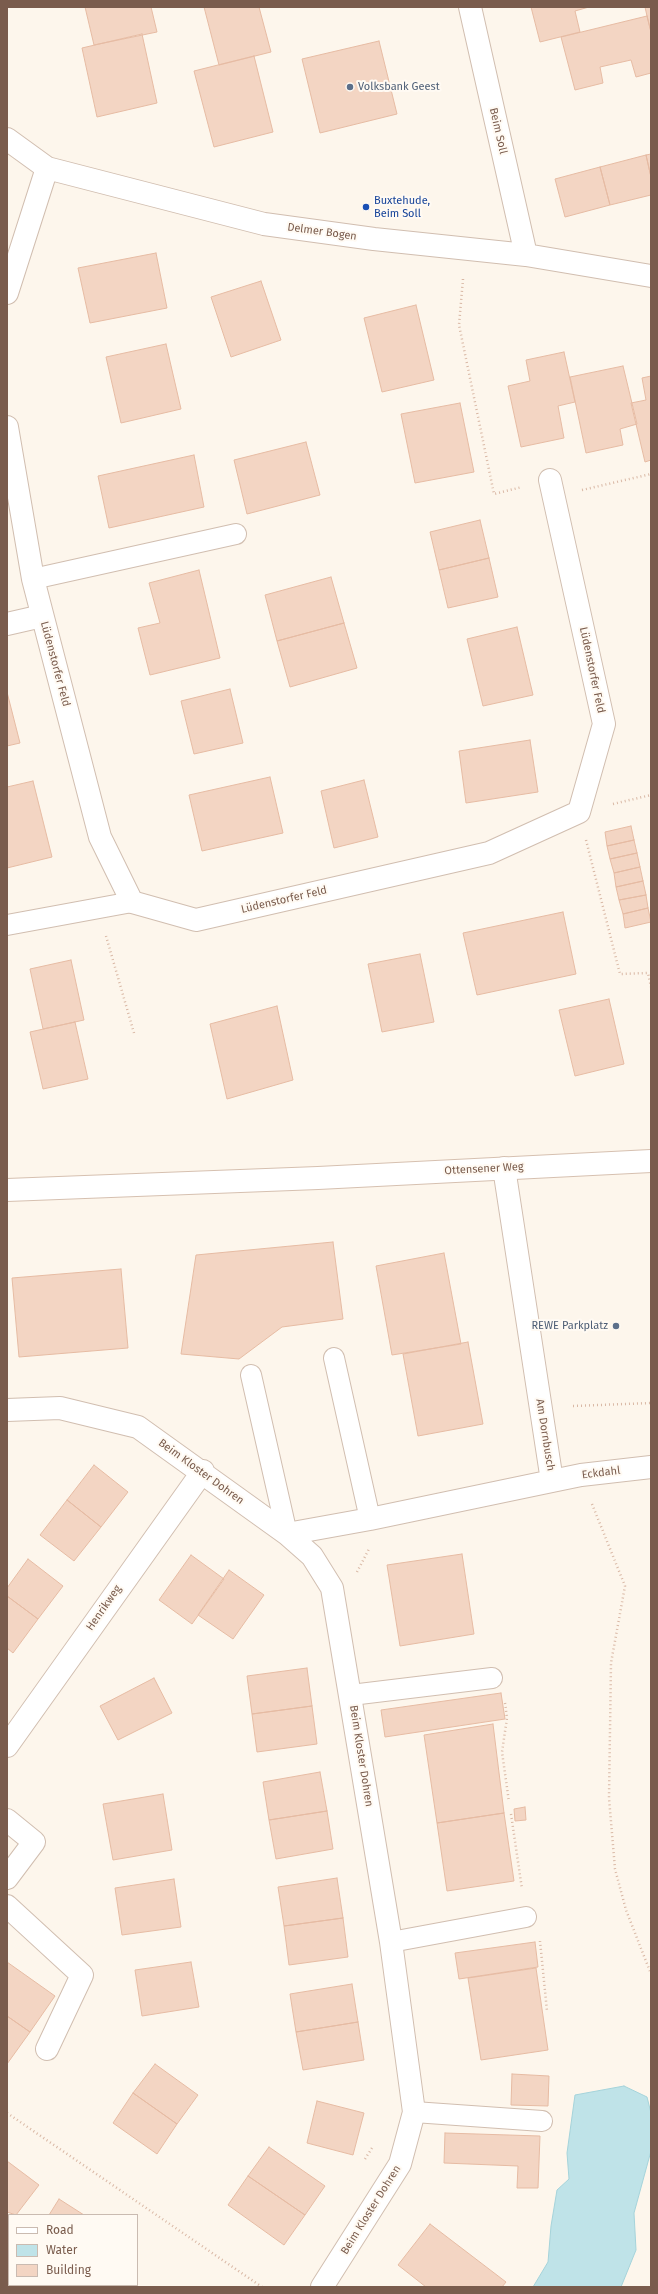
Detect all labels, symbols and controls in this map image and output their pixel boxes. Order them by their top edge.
place label: Volksbank Geest [358,80,440,94]
marker: Volksbank Geest [345,82,355,92]
street label: Beim Soll [486,107,510,155]
place label: Buxtehude, Beim Soll [374,194,430,220]
marker: Buxtehude, Beim Soll [361,202,371,212]
street label: Delmer Bogen [286,221,358,243]
street label: Lüdenstorfer Feld [37,620,73,708]
street label: Lüdenstorfer Feld [576,626,608,714]
street label: Lüdenstorfer Feld [240,884,328,916]
street label: Ottensener Weg [444,1160,524,1178]
place label: REWE Parkplatz [531,1319,608,1333]
marker: REWE Parkplatz [611,1321,621,1331]
street label: Am Dornbusch [533,1398,557,1472]
street label: Beim Kloster Dohren [156,1437,246,1507]
street label: Eckdahl [581,1464,621,1482]
street label: Henrikweg [84,1583,124,1633]
street label: Beim Kloster Dohren [346,1704,376,1808]
street label: Beim Kloster Dohren [338,2163,404,2257]
legend [8,2214,138,2286]
text: Road [46,2223,74,2237]
text: Water [46,2243,77,2257]
text: Building [46,2263,91,2277]

